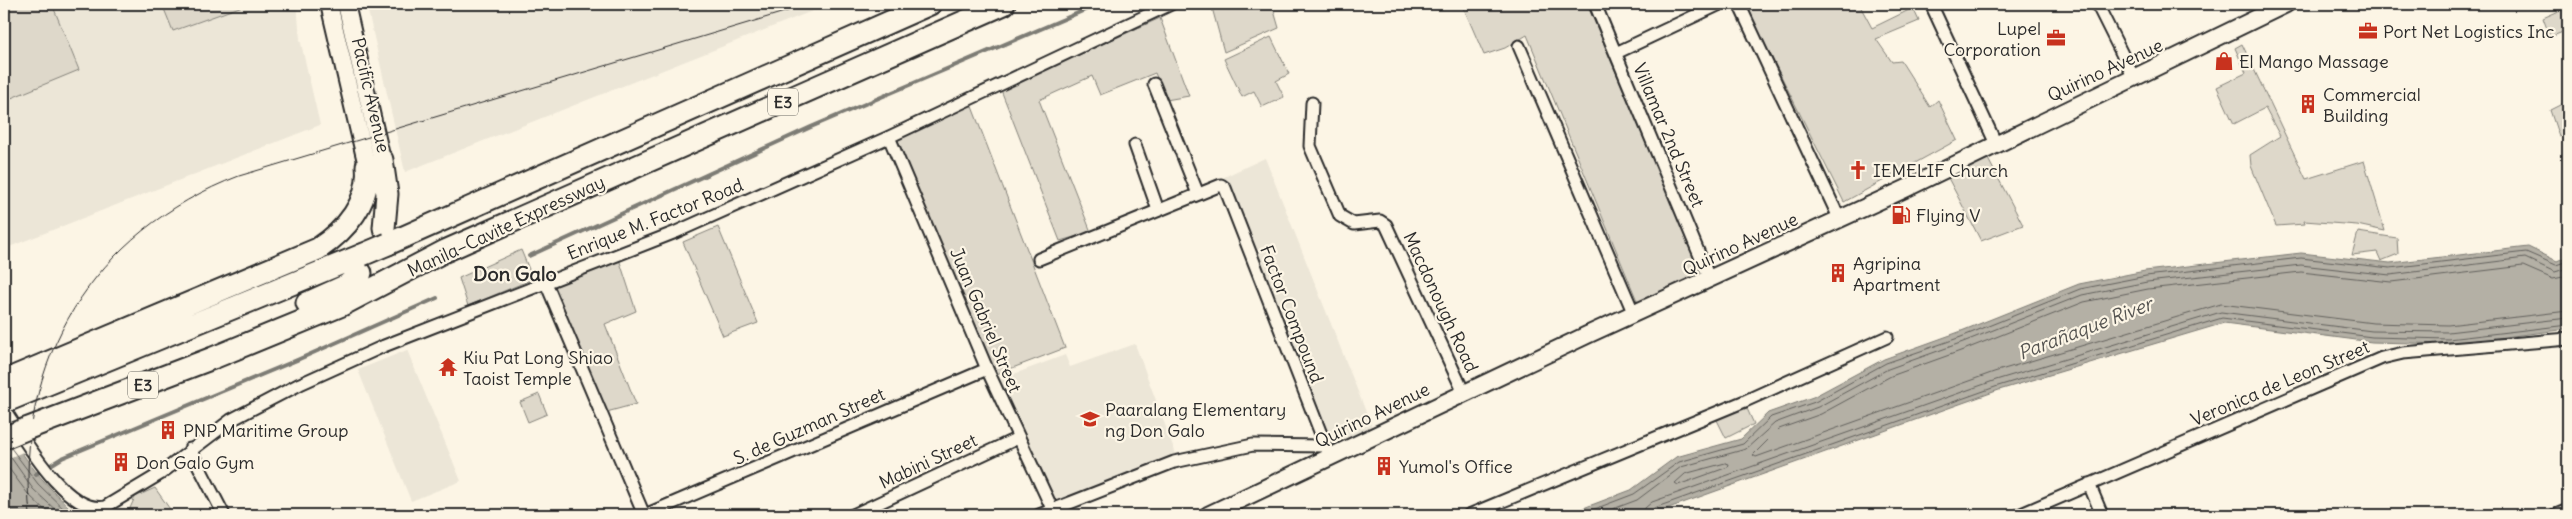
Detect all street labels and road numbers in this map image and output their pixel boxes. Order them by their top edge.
street label: Quirino Avenue [2044,33,2166,107]
street label: Pacific Avenue [347,35,395,155]
street label: Villamar 2nd Street [1628,59,1710,211]
road number: E3 [768,88,798,115]
street label: Manila–Cavite Expressway [404,170,608,282]
street label: Enrique M. Factor Road [564,173,747,265]
street label: Quirino Avenue [1679,207,1801,281]
street label: Macdonough Road [1398,228,1484,376]
street label: Factor Compound [1255,242,1329,387]
street label: Juan Gabriel Street [945,244,1027,396]
street label: Veronica de Leon Street [2187,335,2373,431]
road number: E3 [128,372,158,398]
street label: Quirino Avenue [1311,377,1433,453]
street label: S. de Guzman Street [730,382,888,470]
street label: Mabini Street [875,428,981,494]

